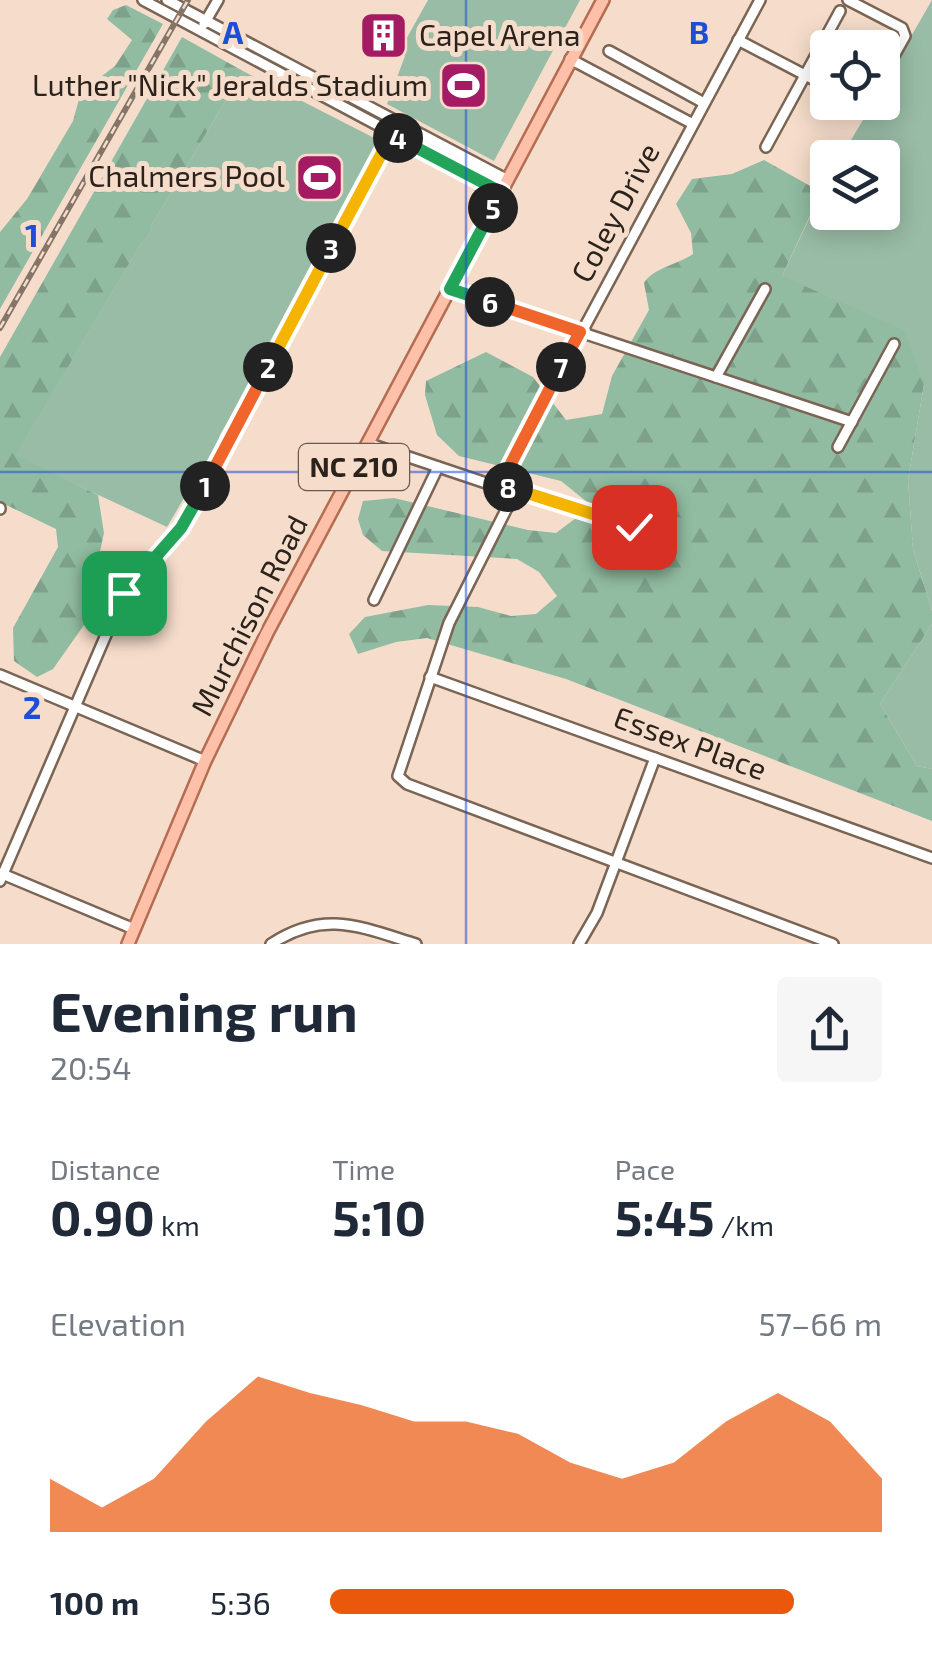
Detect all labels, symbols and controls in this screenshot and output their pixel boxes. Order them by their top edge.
building icon: Capel Arena [358,10,410,62]
text: A [223,12,244,50]
text: B [689,12,709,50]
place label: Capel Arena [419,16,581,52]
map controls [810,30,900,230]
button: locate [810,30,900,120]
sports icon: Luther "Nick" Jeralds Stadium [437,60,489,112]
place label: Luther "Nick" Jeralds Stadium [32,66,428,102]
pin: 4 [373,113,423,163]
text: 4 [389,121,407,155]
street label: Coley Drive [563,136,666,288]
button: layers [810,140,900,230]
sports icon: Chalmers Pool [294,151,346,203]
place label: Chalmers Pool [88,157,285,193]
pin: 5 [468,183,518,233]
text: 5 [485,191,501,225]
text: 1 [25,215,39,253]
pin: 3 [306,223,356,273]
text: 3 [323,231,339,265]
pin: 6 [465,277,515,327]
text: 6 [482,285,498,319]
pin: 2 [243,342,293,392]
pin: 7 [536,342,586,392]
text: 2 [260,350,276,384]
text: 7 [554,350,568,384]
road number: NC 210 [299,444,409,490]
pin: 1 [180,461,230,511]
pin: 8 [483,462,533,512]
text: 1 [199,469,211,503]
text: 8 [499,470,517,504]
pin [592,485,677,570]
icon: check [607,500,662,555]
street label: Murchison Road [182,509,314,721]
pin [82,551,167,636]
icon: arrive [97,566,152,621]
text: 2 [23,687,41,725]
street label: Essex Place [610,698,772,786]
text: Evening run [50,977,358,1043]
button: share [777,977,882,1082]
text: 20:54 [50,1048,132,1086]
text: Distance [50,1152,161,1186]
text: Time [332,1152,395,1186]
text: Pace [615,1152,675,1186]
text: 0.90 [50,1186,155,1246]
text: 5:10 [332,1186,426,1246]
text: 5:45 [615,1186,715,1246]
text: km [155,1208,200,1242]
text: /km [715,1208,774,1242]
text: Elevation [50,1304,186,1342]
text: 57–66 m [758,1304,882,1342]
text: 100 m [50,1583,139,1621]
text: 5:36 [210,1583,271,1621]

